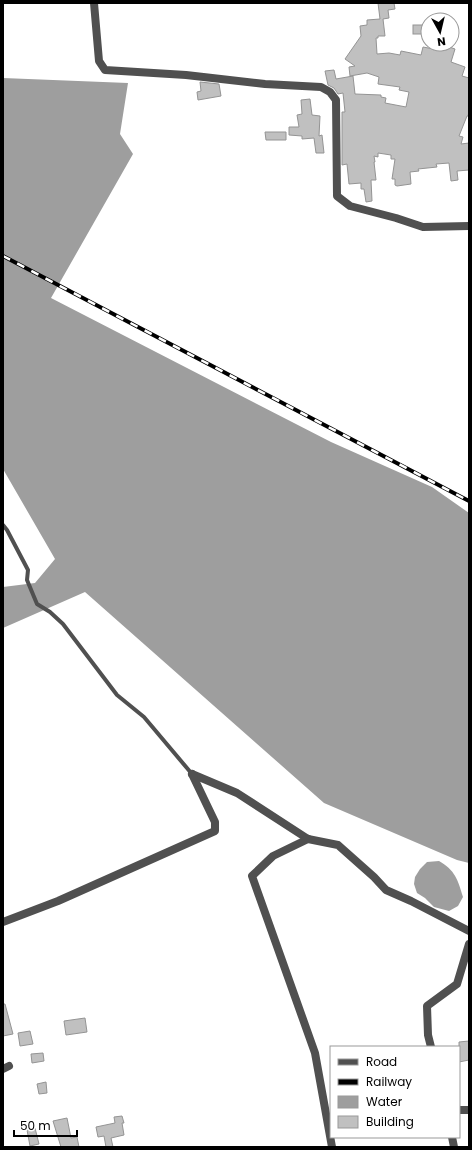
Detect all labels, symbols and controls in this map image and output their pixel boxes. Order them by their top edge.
north arrow [420,12,460,52]
text: N [436,33,447,50]
legend [330,1046,460,1138]
text: Road [366,1053,397,1070]
text: Railway [366,1073,412,1090]
text: Water [366,1093,403,1110]
scale bar [14,1112,77,1138]
text: Building [366,1113,414,1130]
text: 50 m [20,1117,51,1134]

